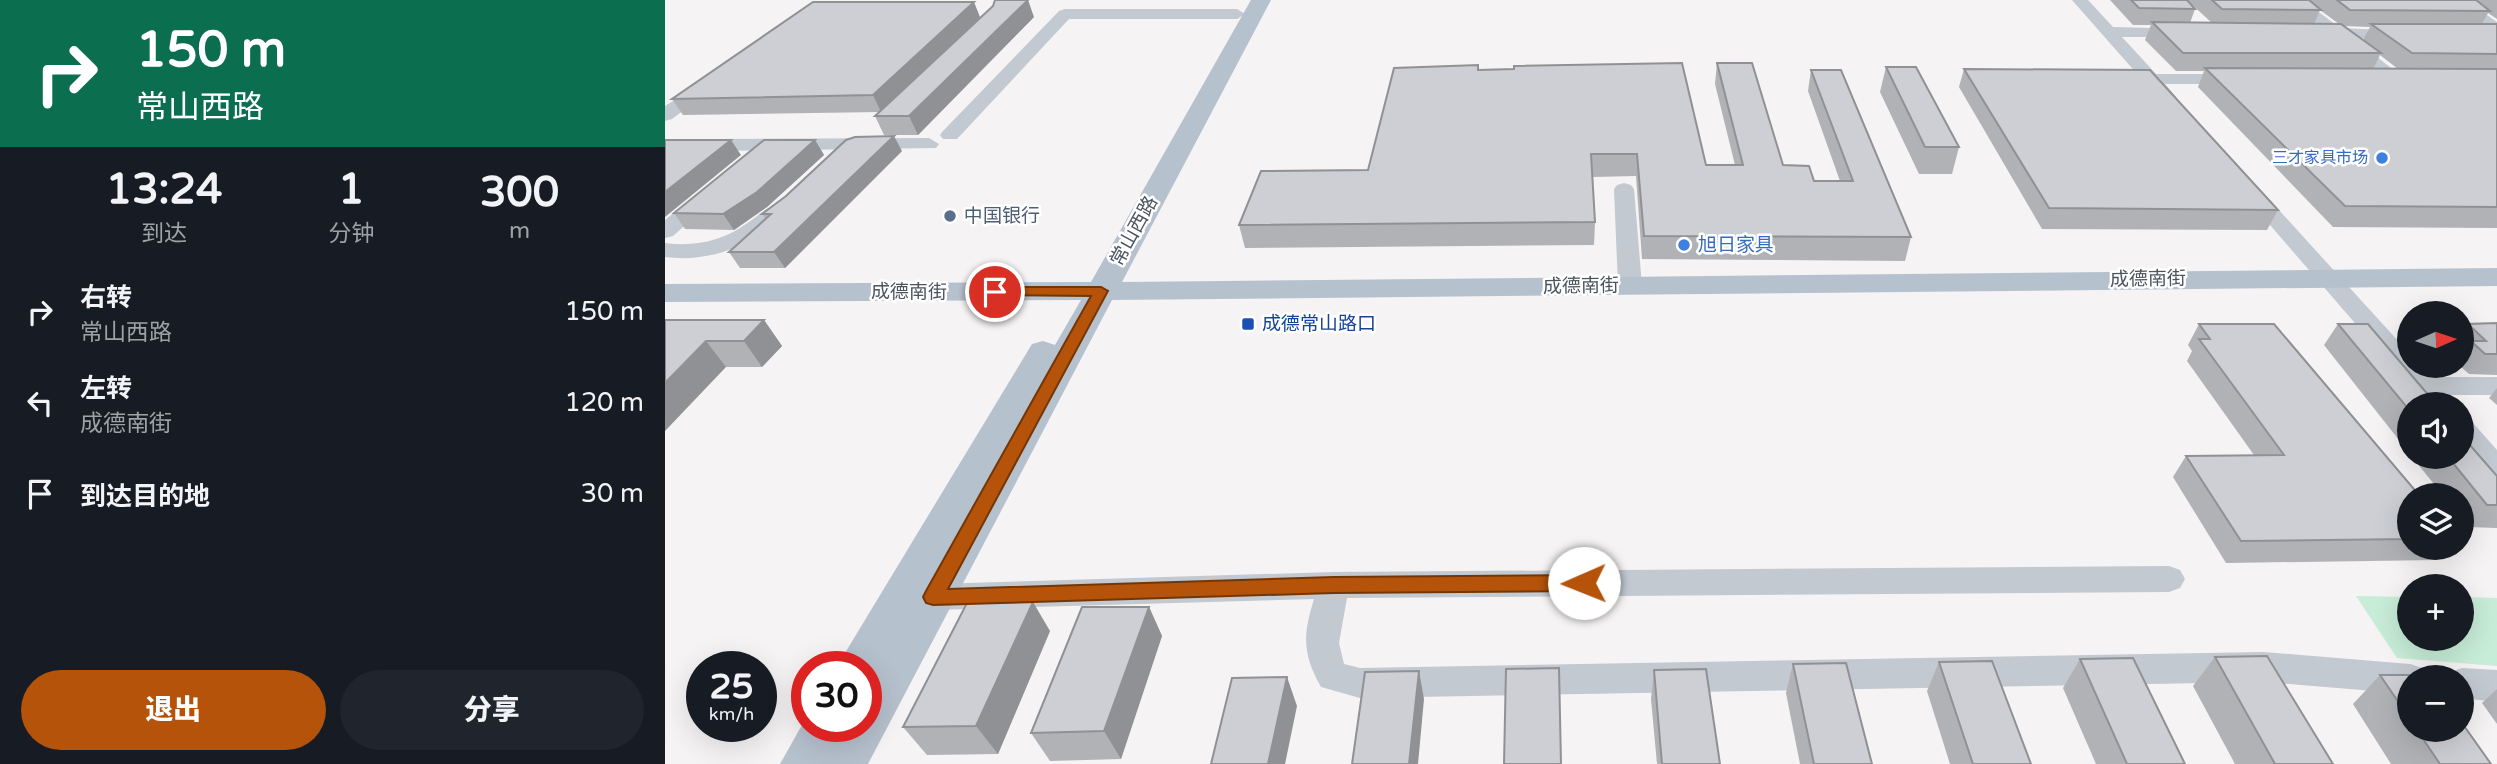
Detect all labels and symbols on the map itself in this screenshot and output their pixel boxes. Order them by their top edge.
place label: 三才家具市场 [2272,148,2368,168]
marker: 三才家具市场 [2374,150,2390,166]
street label: 常山西路 [1106,192,1162,270]
place label: 中国银行 [964,205,1040,227]
marker: 中国银行 [942,208,958,224]
place label: 旭日家具 [1698,234,1774,256]
marker: 旭日家具 [1676,237,1692,253]
pin [965,262,1025,322]
street label: 成德南街 [2110,267,2186,291]
street label: 成德南街 [1543,274,1619,298]
street label: 成德南街 [871,281,947,303]
north arrow [2397,301,2475,378]
place label: 成德常山路口 [1262,313,1376,335]
marker: 成德常山路口 [1240,316,1256,332]
position arrow [1547,546,1621,620]
speed limit sign: 30 [791,651,882,742]

